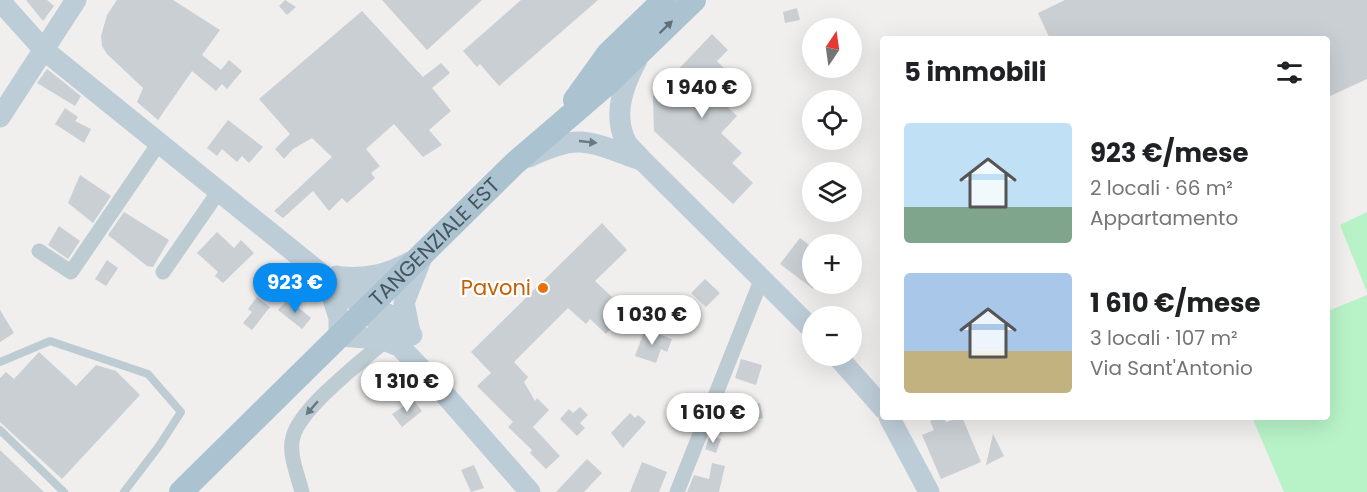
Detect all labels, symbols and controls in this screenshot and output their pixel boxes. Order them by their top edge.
north arrow [802,18,862,78]
map controls [802,18,862,366]
one-way arrow [659,20,674,34]
text: 5 immobili [904,54,1046,90]
icon: filters [1273,56,1306,89]
pin: 1 940 € [647,68,757,119]
text: 1 940 € [667,73,737,101]
button: locate [802,90,862,150]
text: 923 €/mese [1090,135,1249,171]
one-way arrow [579,138,598,147]
icon: home [952,147,1024,219]
button: layers [802,162,862,222]
street label: TANGENZIALE EST [363,171,506,313]
text: 2 locali · 66 m² [1090,174,1233,202]
text: Appartamento [1090,204,1238,232]
button: + [802,234,862,294]
pin: 923 € [253,263,337,314]
text: 923 € [267,268,323,296]
place label: Pavoni [461,273,531,302]
marker: Pavoni [536,281,550,295]
text: 1 610 €/mese [1090,285,1261,321]
pin: 1 030 € [597,295,707,346]
icon: home [952,297,1024,369]
text: 1 030 € [617,300,687,328]
button: − [802,306,862,366]
text: 3 locali · 107 m² [1090,324,1238,352]
text: Via Sant'Antonio [1090,354,1253,382]
pin: 1 310 € [352,362,462,413]
text: 1 310 € [375,367,439,395]
pin: 1 610 € [658,393,768,444]
text: 1 610 € [680,398,746,426]
one-way arrow [306,400,319,415]

